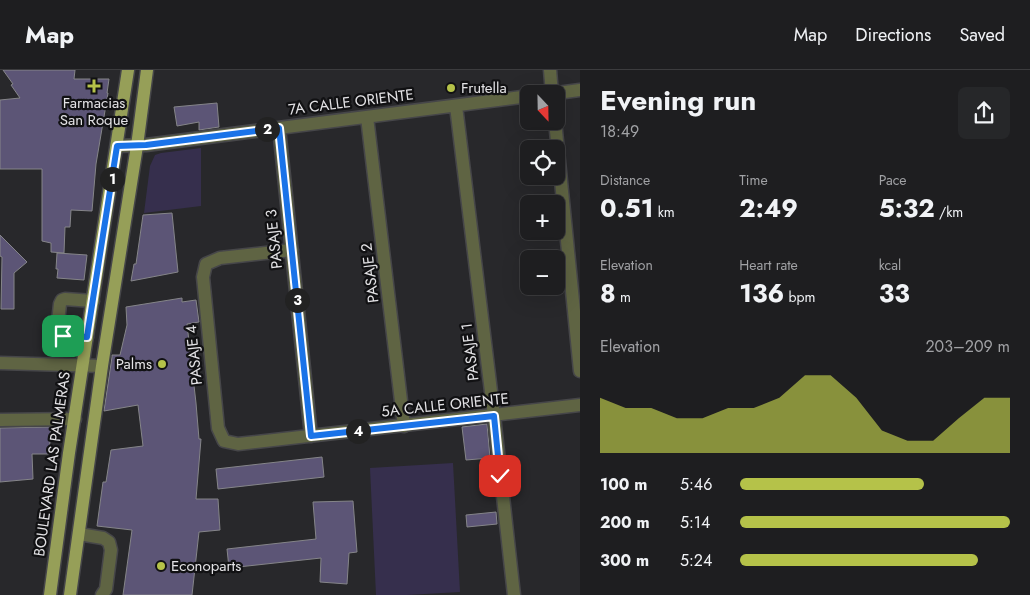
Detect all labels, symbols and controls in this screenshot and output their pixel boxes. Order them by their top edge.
text: Map [25,17,74,52]
text: Map [794,22,827,48]
text: Directions [855,22,931,48]
text: Saved [959,22,1005,48]
place label: Frutella [461,77,507,99]
marker: Farmacias San Roque [88,80,100,92]
text: Evening run [600,80,756,121]
marker: Frutella [445,82,457,94]
street label: 7A CALLE ORIENTE [287,83,415,121]
north arrow [520,85,565,130]
map controls [520,85,565,295]
button: share [958,87,1010,139]
place label: Farmacias San Roque [60,92,129,131]
pin: 2 [254,116,280,142]
text: 2 [263,119,272,139]
text: 18:49 [600,120,639,143]
button: locate [520,140,565,185]
pin: 1 [100,166,124,192]
text: 1 [109,169,116,189]
text: Distance [600,170,650,190]
text: Time [739,170,768,190]
text: Pace [879,170,907,190]
text: 0.51 [600,190,653,226]
text: 2:49 [739,190,798,226]
text: 5:32 [879,190,935,226]
button: + [520,195,565,240]
text: km [653,202,675,222]
text: /km [935,202,963,222]
street label: PASAJE 3 [260,208,288,270]
street label: PASAJE 2 [355,242,385,304]
button: − [520,250,565,295]
text: Elevation [600,255,653,275]
text: Heart rate [739,255,798,275]
text: kcal [879,255,901,275]
text: 8 [600,275,616,311]
text: 136 [739,275,784,311]
text: 33 [879,275,910,311]
text: m [616,287,631,307]
text: bpm [784,287,815,307]
pin: 3 [284,288,310,312]
text: 3 [293,290,302,310]
pin [42,315,84,357]
icon: arrive [49,322,77,350]
street label: PASAJE 1 [456,322,484,382]
street label: PASAJE 4 [180,324,208,386]
text: Elevation [600,335,660,358]
text: 203–209 m [926,335,1010,358]
place label: Palms [116,353,152,375]
marker: Palms [156,358,168,370]
street label: BOULEVARD LAS PALMERAS [28,370,76,558]
street label: 5A CALLE ORIENTE [380,387,510,423]
pin: 4 [346,418,370,444]
text: 4 [354,421,363,441]
pin [479,455,521,497]
icon: check [486,462,514,490]
text: 100 m [600,473,647,496]
text: 5:46 [680,473,712,496]
text: 200 m [600,511,650,534]
text: 5:14 [680,511,710,534]
text: 300 m [600,549,649,572]
text: 5:24 [680,549,712,572]
place label: Econoparts [171,555,241,577]
marker: Econoparts [155,560,167,572]

